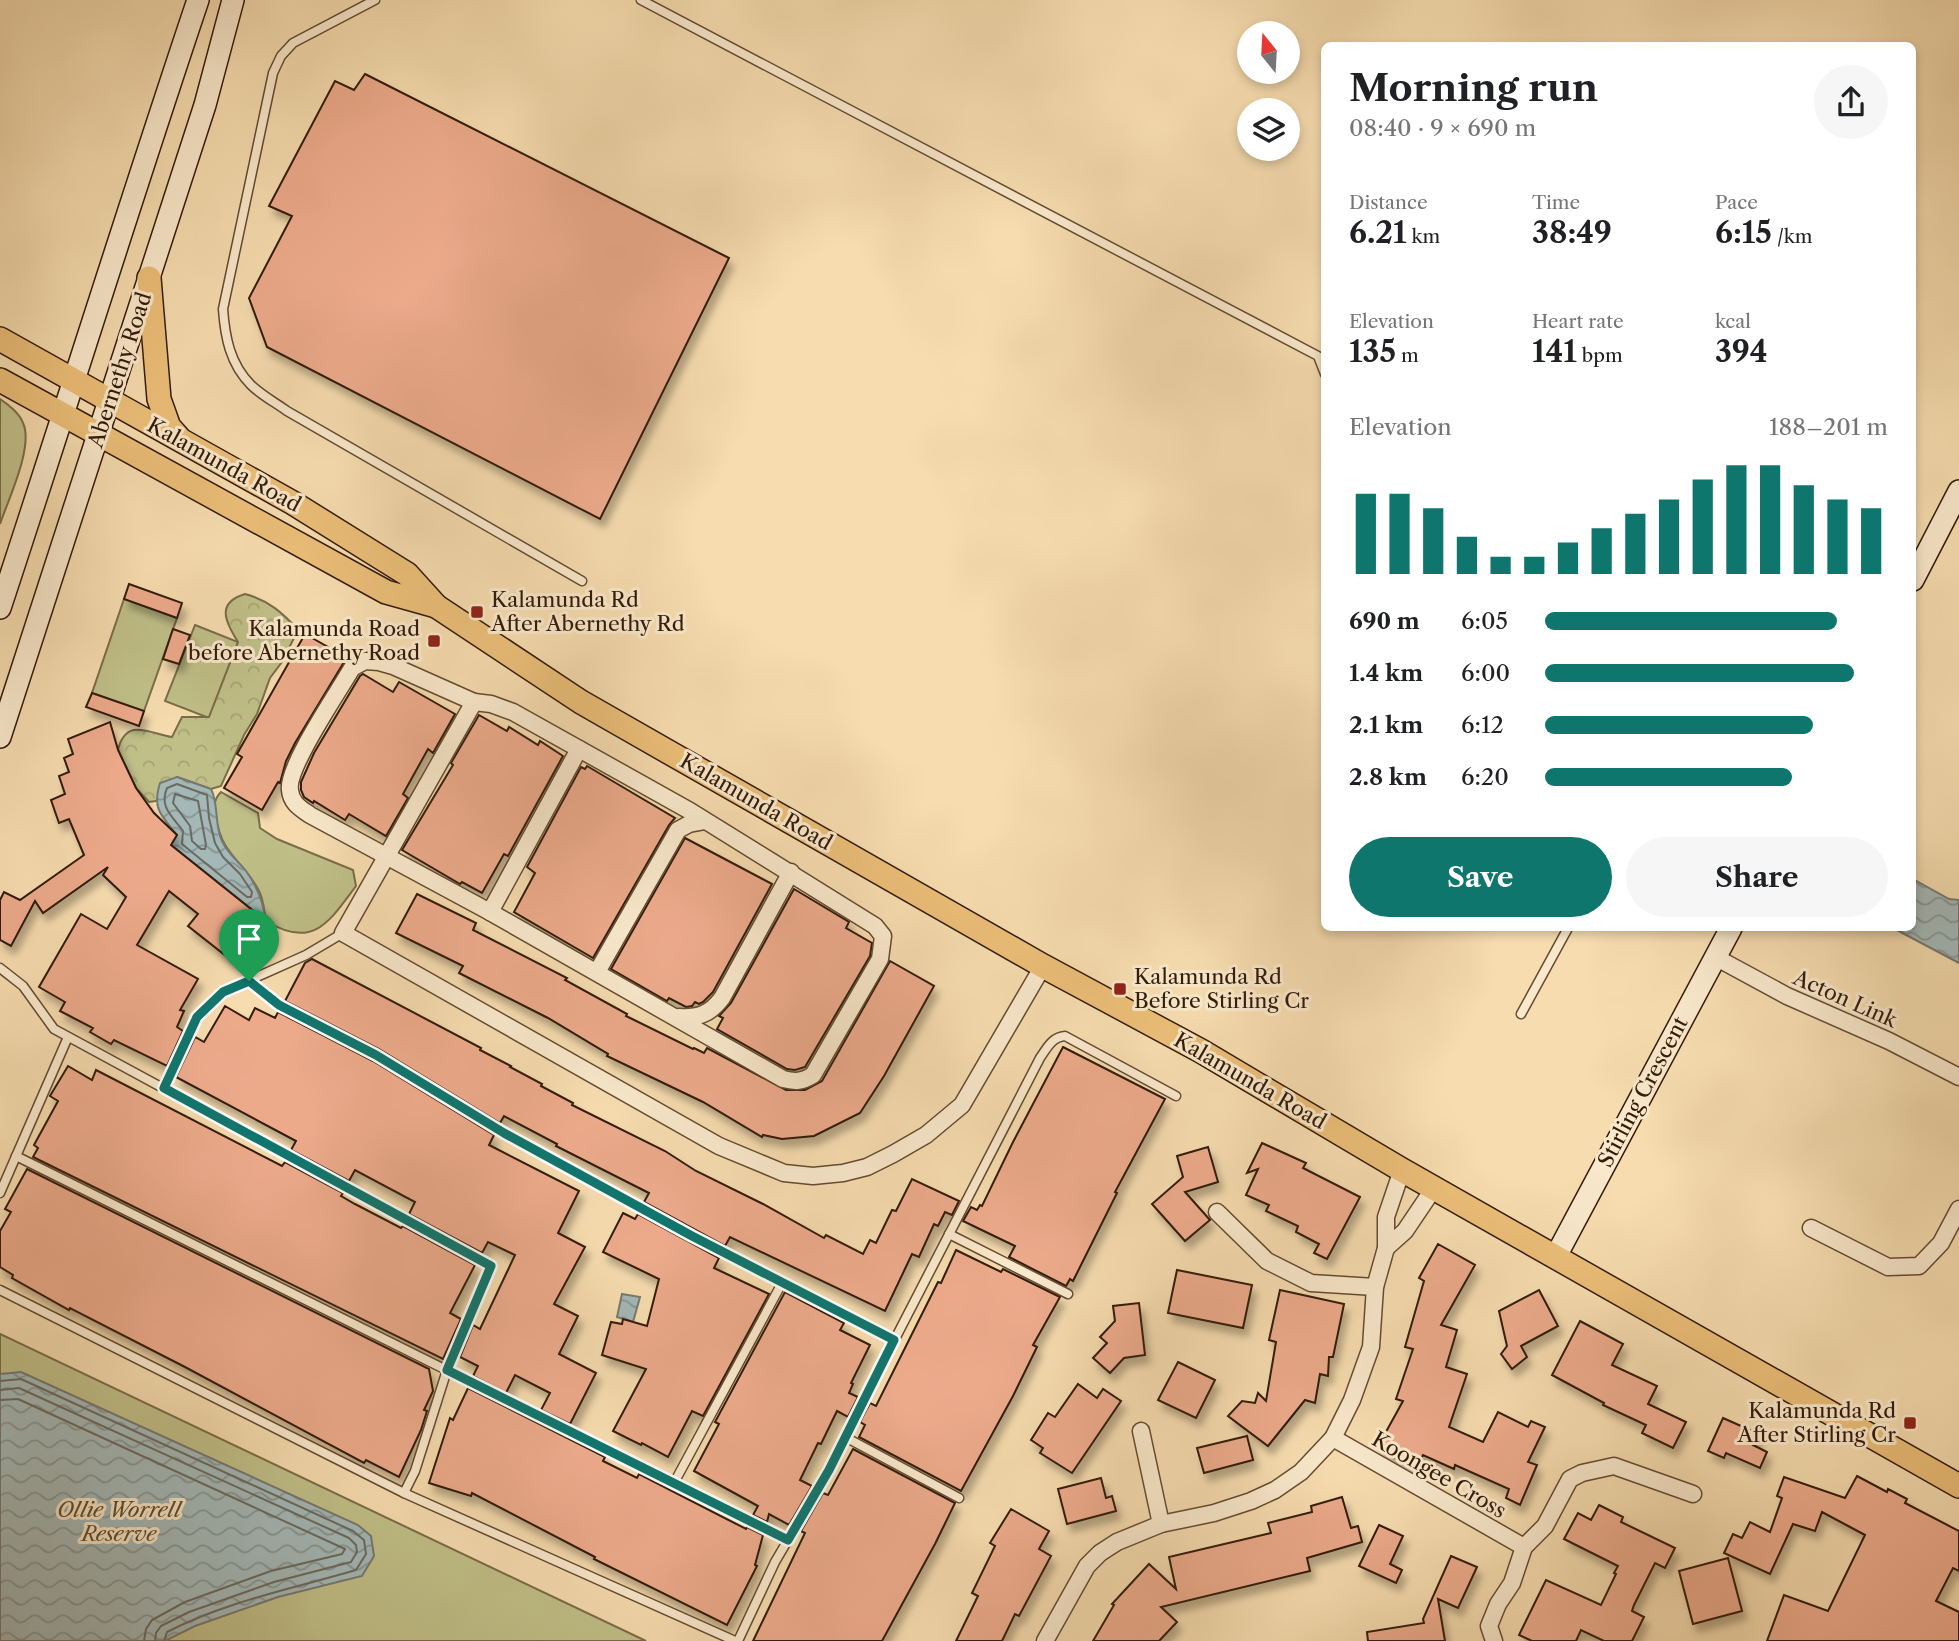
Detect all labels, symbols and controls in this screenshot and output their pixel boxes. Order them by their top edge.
north arrow [1237,21,1300,84]
map controls [1237,21,1300,161]
text: Morning run [1349,64,1598,111]
button: share [1814,65,1888,139]
button: layers [1237,98,1300,161]
text: 08:40 · 9 × 690 m [1349,114,1536,142]
text: Distance [1349,191,1428,214]
text: Time [1532,191,1580,214]
text: Pace [1715,191,1758,214]
text: 6.21 [1349,214,1406,251]
text: 38:49 [1532,214,1612,251]
text: 6:15 [1715,214,1772,251]
text: km [1406,225,1440,248]
text: /km [1772,225,1813,248]
street label: Abernethy Road [82,289,157,452]
text: Elevation [1349,310,1434,333]
text: Heart rate [1532,310,1624,333]
text: kcal [1715,310,1751,333]
text: 135 [1349,333,1396,370]
text: 141 [1532,333,1577,370]
text: 394 [1715,333,1768,370]
text: m [1396,344,1419,367]
text: bpm [1577,344,1623,367]
street label: Kalamunda Road [143,412,305,517]
text: Elevation [1349,413,1452,441]
text: 188–201 m [1769,413,1888,441]
place label: Kalamunda Rd After Abernethy Rd [490,587,685,636]
marker: Kalamunda Rd After Abernethy Rd [469,604,485,620]
text: 690 m [1349,607,1420,635]
text: 6:05 [1461,607,1508,635]
place label: Kalamunda Road before Abernethy Road [188,616,420,665]
marker: Kalamunda Road before Abernethy Road [426,633,442,649]
text: 1.4 km [1349,659,1423,687]
text: 6:00 [1461,659,1510,687]
text: 2.1 km [1349,711,1423,739]
text: 6:12 [1461,711,1504,739]
street label: Kalamunda Road [676,748,837,855]
text: 2.8 km [1349,763,1427,791]
text: 6:20 [1461,763,1509,791]
button: Save [1349,837,1612,917]
button: Share [1626,837,1888,917]
pin [219,909,279,981]
icon: arrive [230,920,268,958]
place label: Kalamunda Rd Before Stirling Cr [1134,964,1309,1013]
street label: Acton Link [1789,964,1902,1033]
marker: Kalamunda Rd Before Stirling Cr [1112,981,1128,997]
street label: Stirling Crescent [1592,1012,1693,1171]
street label: Kalamunda Road [1170,1027,1331,1134]
place label: Kalamunda Rd After Stirling Cr [1736,1398,1896,1447]
marker: Kalamunda Rd After Stirling Cr [1902,1415,1918,1431]
street label: Koongee Cross [1368,1426,1511,1523]
park label: Ollie Worrell Reserve [57,1497,183,1546]

